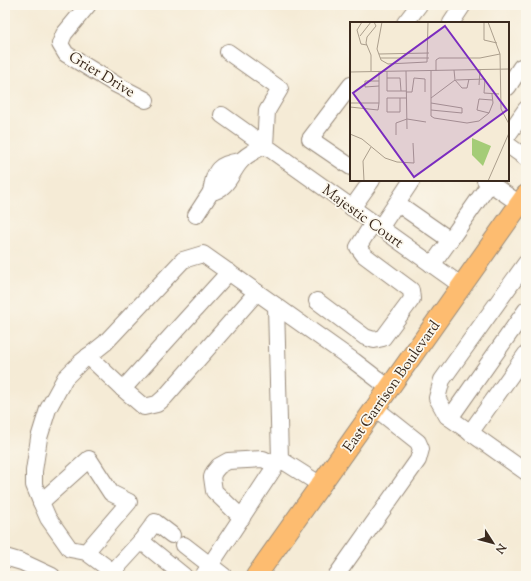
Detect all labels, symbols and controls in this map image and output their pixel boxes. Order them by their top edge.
inset map [350,22,509,181]
street label: Grier Drive [64,47,138,103]
street label: Majestic Court [317,180,407,254]
street label: East Garrison Boulevard [339,316,446,457]
north arrow [473,523,513,563]
text: N [491,539,510,557]

